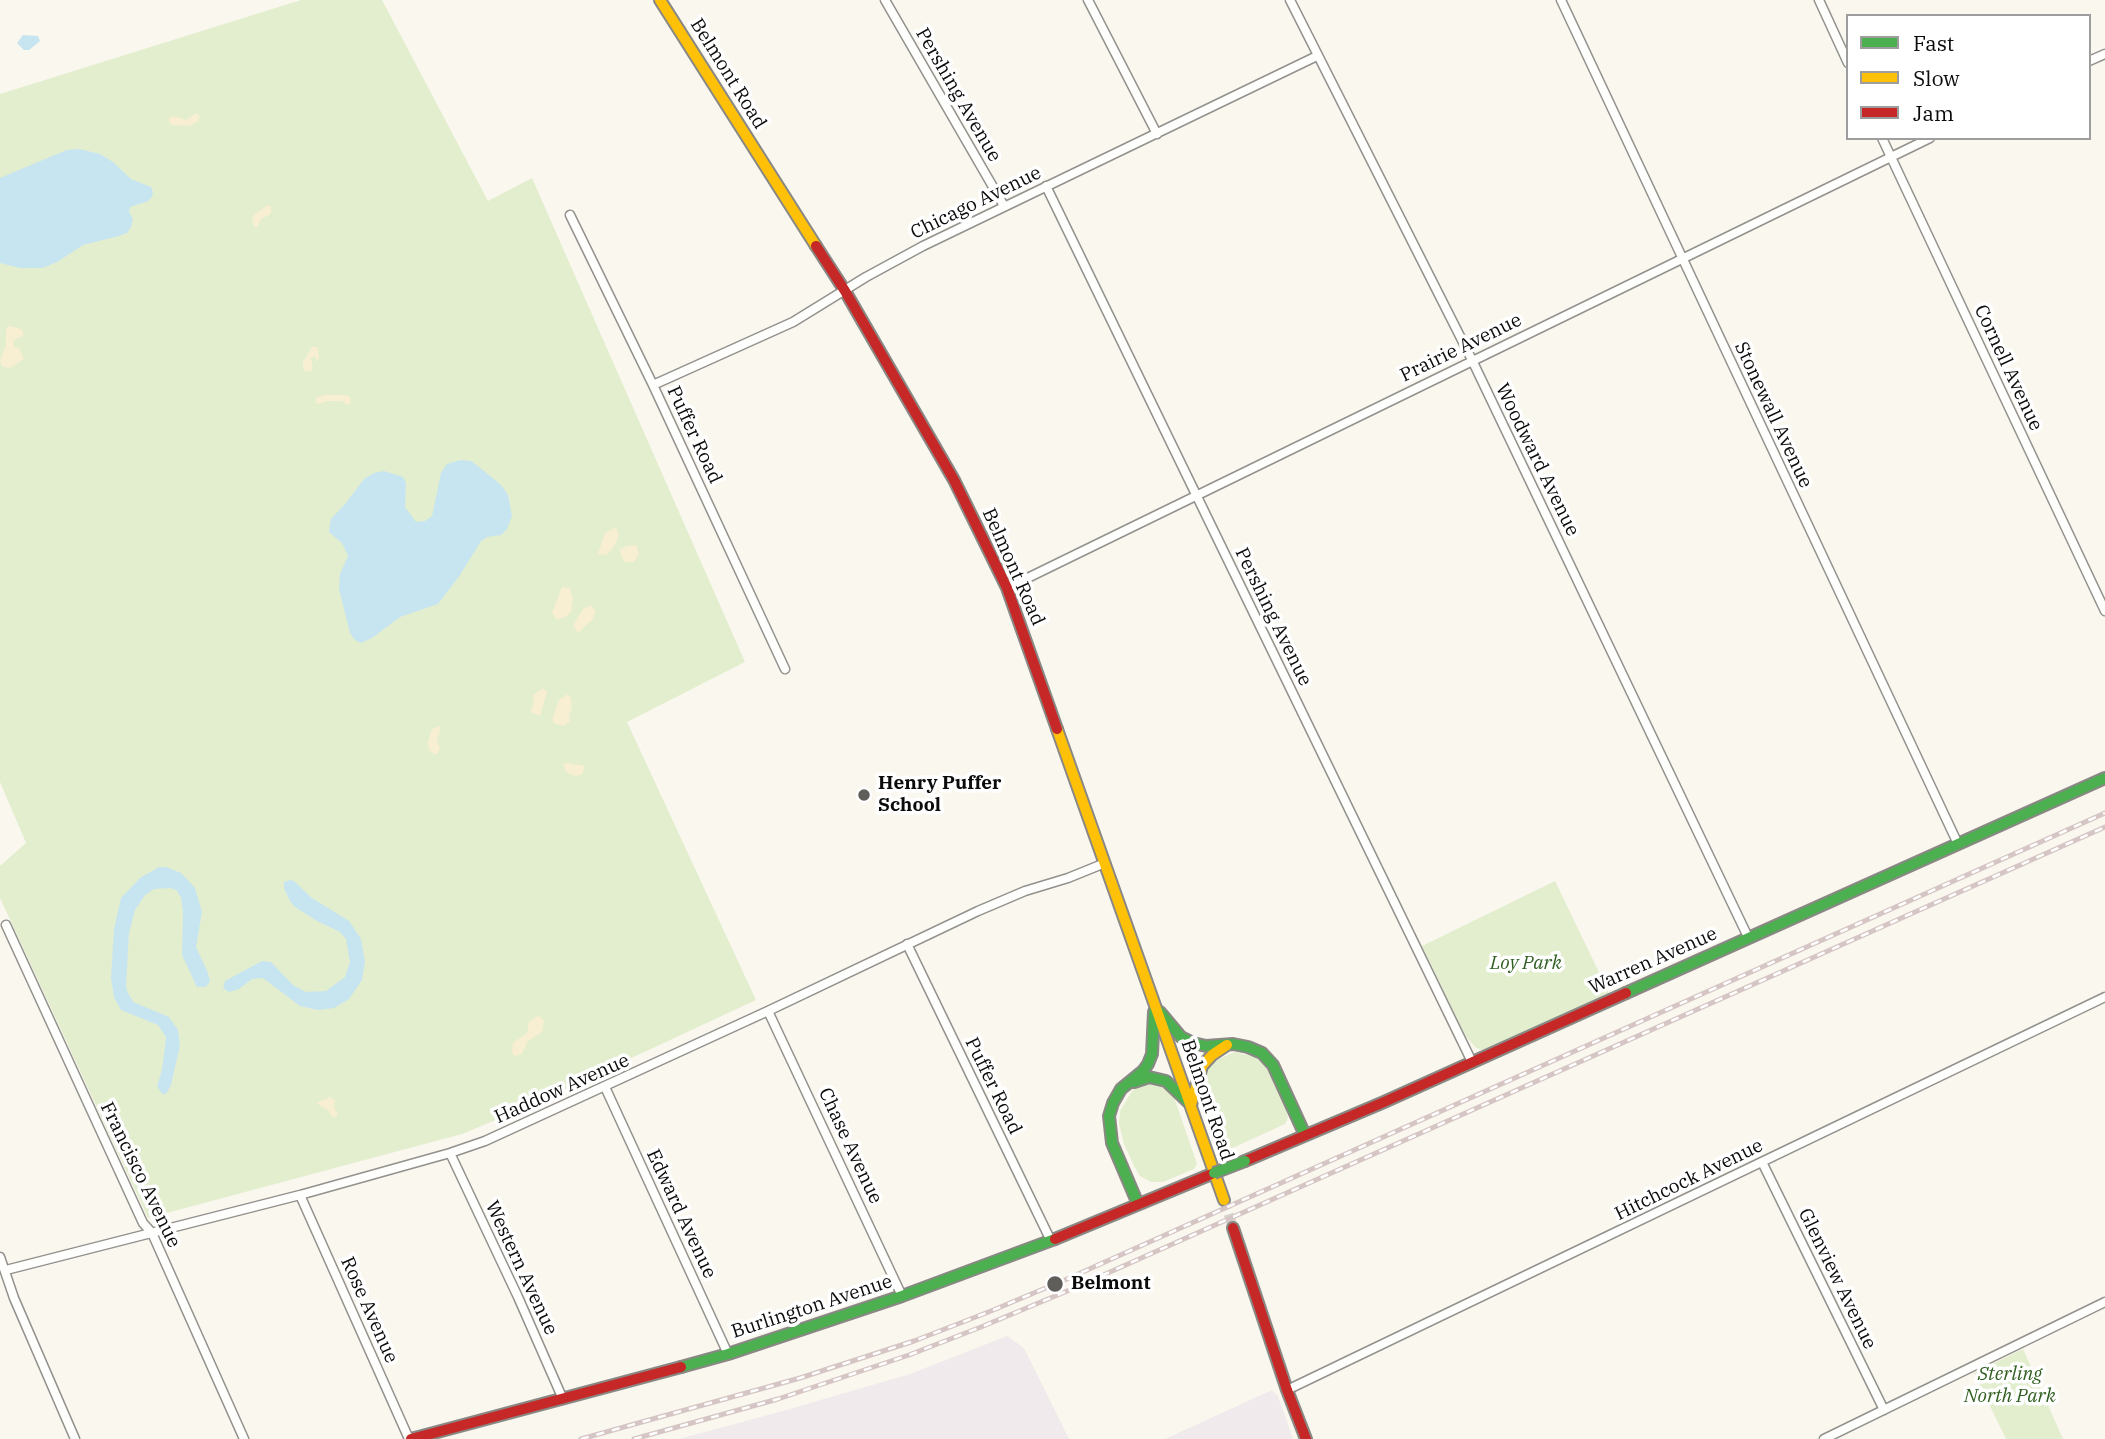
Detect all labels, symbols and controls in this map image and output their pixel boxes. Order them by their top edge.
legend [1846,14,2091,140]
street label: Belmont Road [685,15,771,133]
street label: Pershing Avenue [910,24,1006,166]
text: Fast [1913,29,1954,57]
text: Slow [1913,64,1960,92]
text: Jam [1913,99,1954,127]
street label: Chicago Avenue [907,162,1045,244]
street label: Cornell Avenue [1969,301,2047,435]
street label: Prairie Avenue [1397,309,1525,387]
street label: Stonewall Avenue [1729,338,1817,492]
street label: Woodward Avenue [1490,380,1584,540]
street label: Puffer Road [662,383,726,487]
street label: Belmont Road [977,505,1049,629]
street label: Pershing Avenue [1230,544,1316,690]
place label: Henry Puffer School [878,773,1001,817]
marker: Henry Puffer School [856,787,872,803]
street label: Warren Avenue [1585,923,1721,999]
park label: Loy Park [1490,953,1562,975]
street label: Puffer Road [960,1034,1026,1138]
street label: Belmont Road [1176,1037,1238,1163]
street label: Haddow Avenue [491,1049,633,1129]
street label: Chase Avenue [813,1084,887,1208]
street label: Francisco Avenue [95,1099,185,1251]
street label: Hitchcock Avenue [1611,1134,1767,1226]
street label: Edward Avenue [641,1146,721,1282]
street label: Western Avenue [480,1197,562,1339]
street label: Glenview Avenue [1793,1205,1881,1353]
street label: Rose Avenue [335,1253,403,1367]
street label: Burlington Avenue [729,1270,895,1344]
place label: Belmont [1071,1273,1150,1295]
marker: Belmont [1045,1274,1065,1294]
park label: Sterling North Park [1964,1364,2056,1408]

